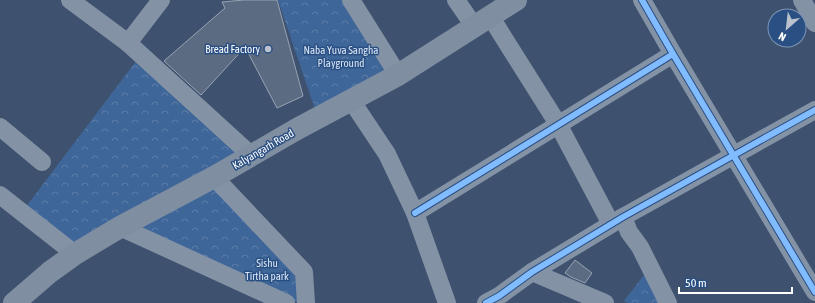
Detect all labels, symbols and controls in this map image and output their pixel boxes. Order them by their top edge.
north arrow [767,8,807,48]
text: N [777,30,788,44]
place label: Bread Factory [205,43,260,55]
marker: Bread Factory [263,44,273,54]
park label: Naba Yuva Sangha Playground [304,44,378,69]
street label: Kalyangarh Road [230,127,296,171]
park label: Sishu Tirtha park [245,257,289,282]
scale bar [679,269,792,295]
text: 50 m [685,276,707,290]

